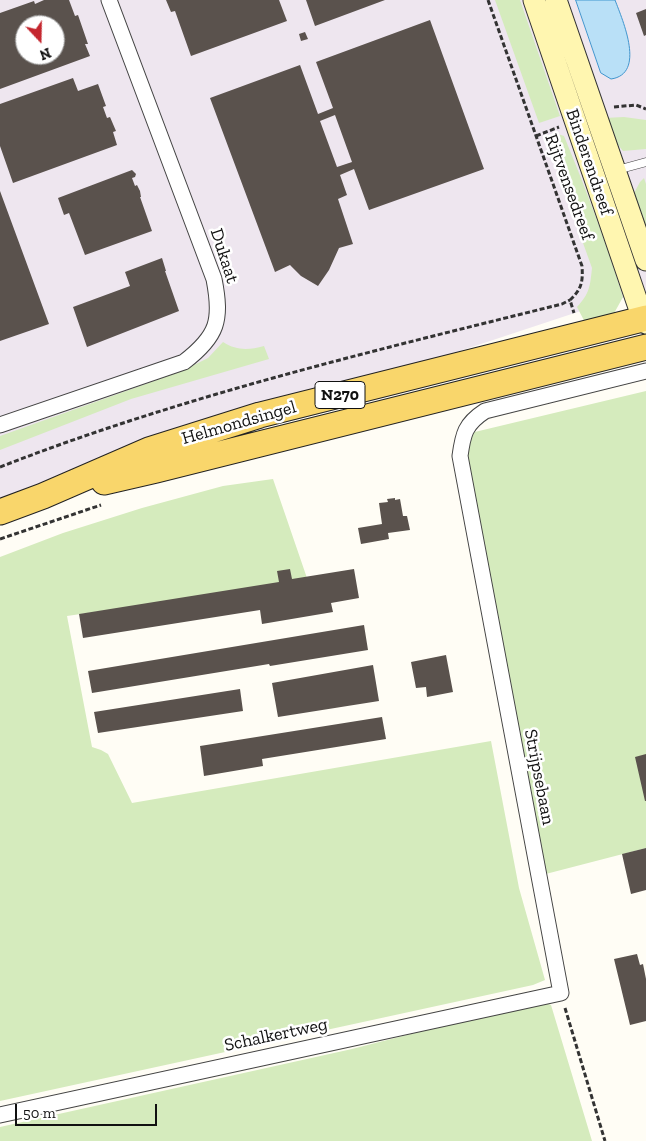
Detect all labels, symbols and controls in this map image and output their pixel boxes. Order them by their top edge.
north arrow [15,15,65,65]
text: N [37,44,53,63]
street label: Binderendreef [561,106,617,218]
street label: Rijtvensedreef [540,131,598,243]
street label: Dukaat [205,226,243,286]
road number: N270 [315,382,365,408]
street label: Helmondsingel [179,396,299,450]
street label: Strijpsebaan [519,727,559,827]
street label: Schalkertweg [222,1014,330,1056]
scale bar [18,1094,160,1126]
text: 50 m [23,1104,56,1122]

